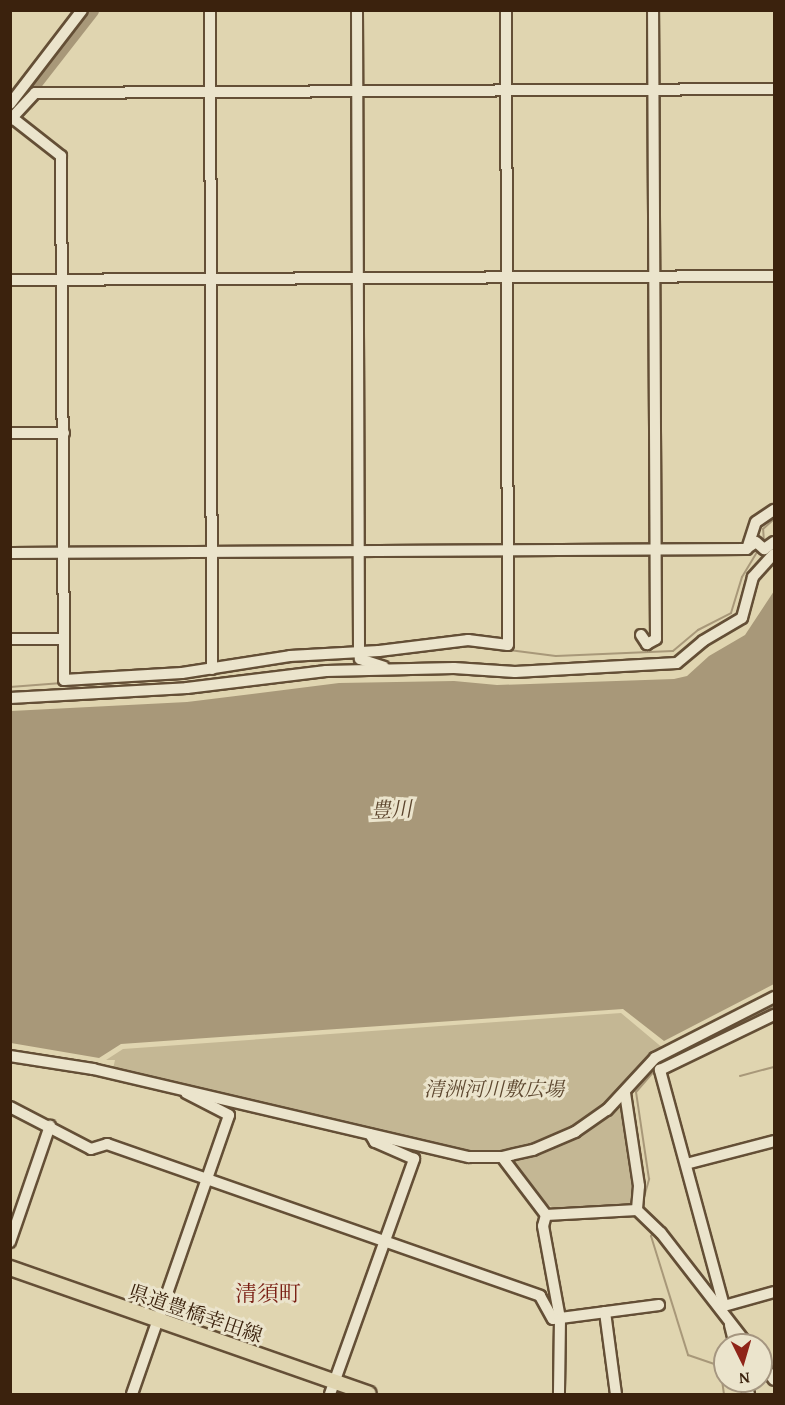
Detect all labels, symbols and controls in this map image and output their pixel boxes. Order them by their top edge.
water label: 豊川 [369,796,413,824]
park label: 清洲河川敷広場 [424,1076,564,1100]
street label: 県道豊橋幸田線 [126,1279,266,1347]
district label: 清須町 [235,1281,301,1307]
north arrow [713,1333,773,1393]
text: N [738,1367,751,1391]

